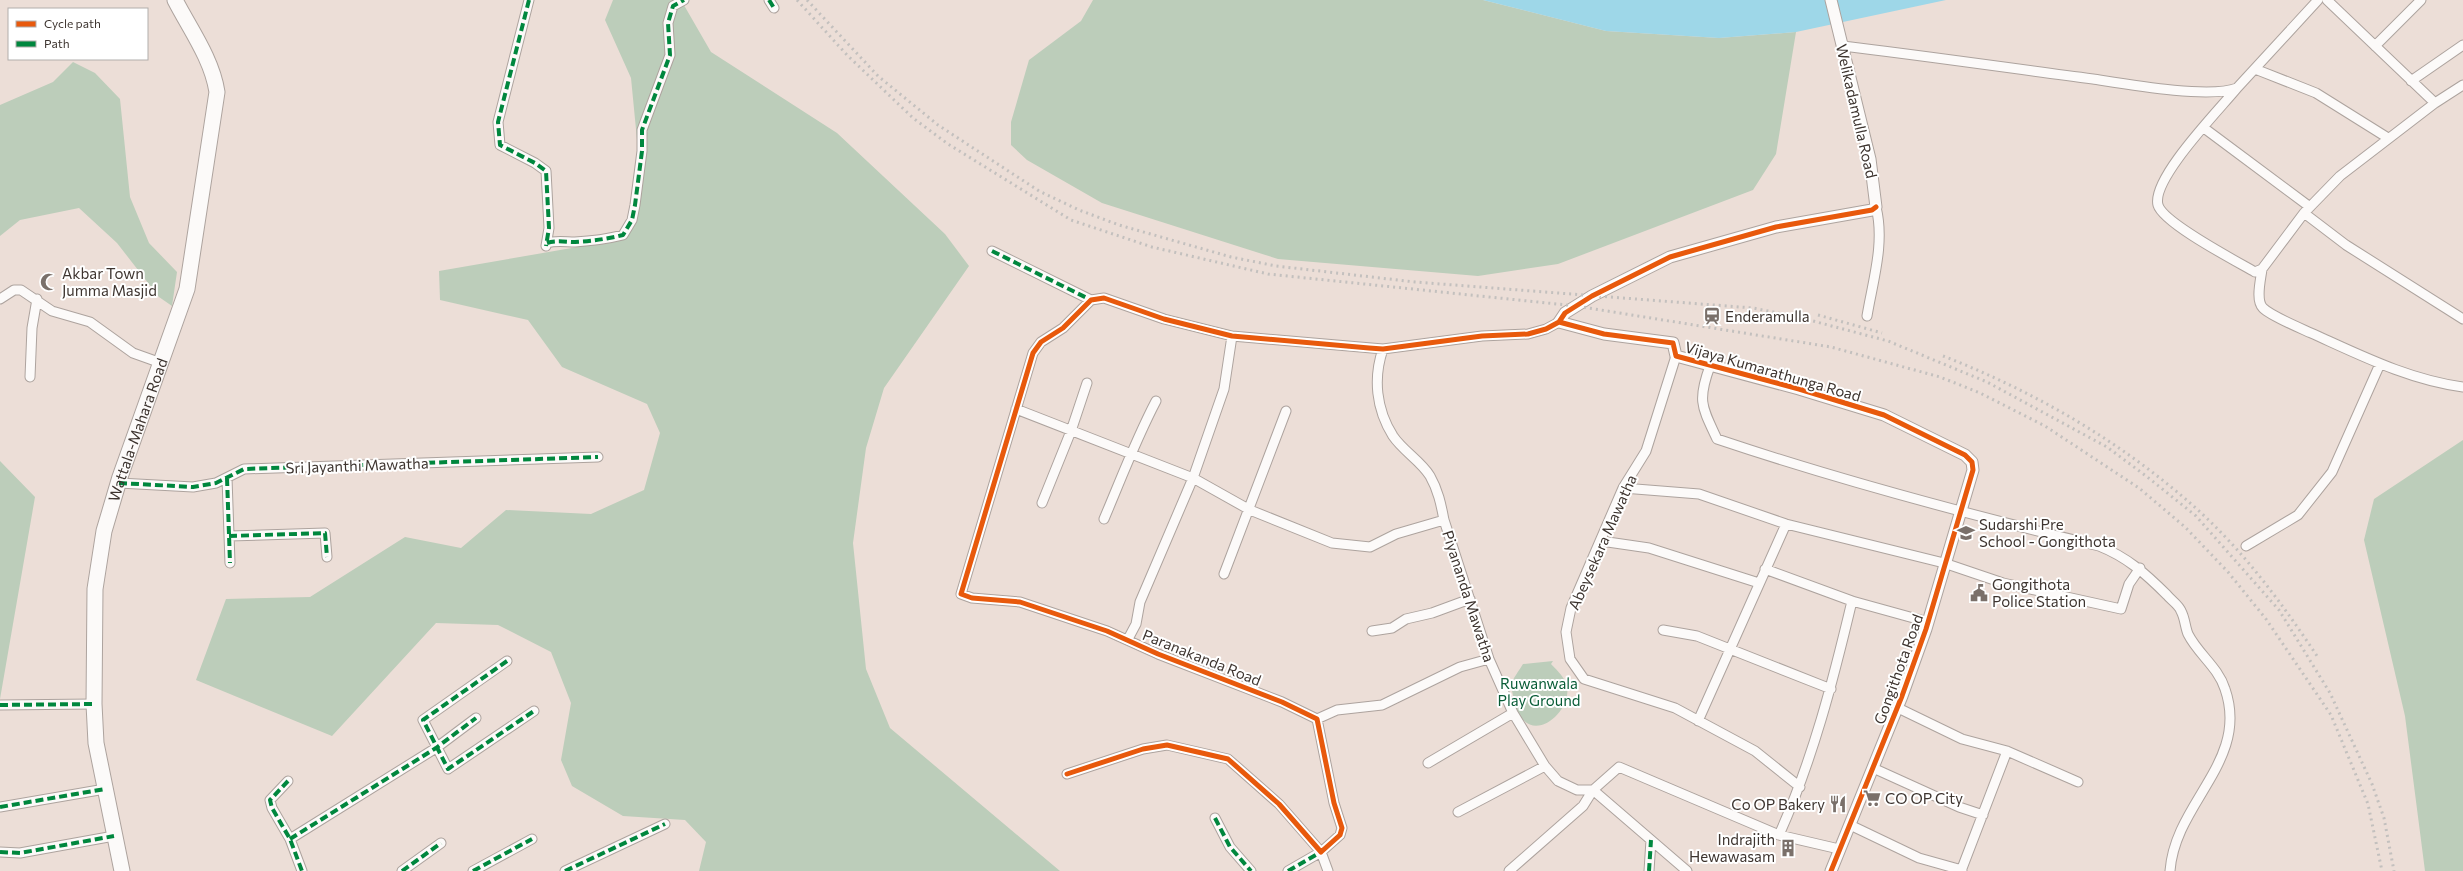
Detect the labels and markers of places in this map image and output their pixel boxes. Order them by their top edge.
place label: Akbar Town Jumma Masjid [62,264,157,299]
mosque icon: Akbar Town Jumma Masjid [39,272,59,292]
station icon: Enderamulla [1702,306,1722,326]
place label: Enderamulla [1725,307,1810,325]
place label: Sudarshi Pre School - Gongithota [1979,515,2116,550]
school or university icon: Sudarshi Pre School - Gongithota [1956,523,1976,543]
place label: Gongithota Police Station [1992,575,2086,610]
public building icon: Gongithota Police Station [1969,583,1989,603]
supermarket icon: CO OP City [1862,788,1882,808]
place label: CO OP City [1885,789,1963,807]
restaurant icon: Co OP Bakery [1828,794,1848,814]
place label: Co OP Bakery [1731,795,1825,813]
place label: Indrajith Hewawasam [1689,830,1775,865]
building icon: Indrajith Hewawasam [1778,838,1798,858]

